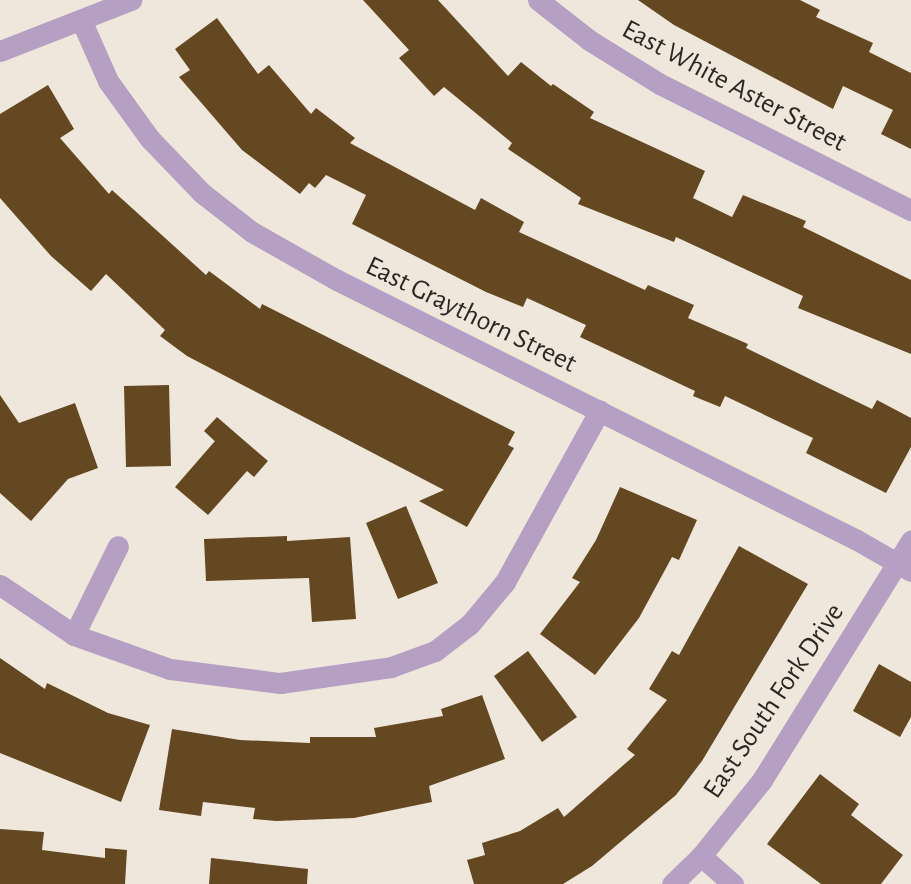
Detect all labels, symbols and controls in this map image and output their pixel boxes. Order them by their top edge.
street label: East White Aster Street [616,13,852,159]
street label: East Graythorn Street [360,249,582,381]
street label: East South Fork Drive [696,597,852,805]

